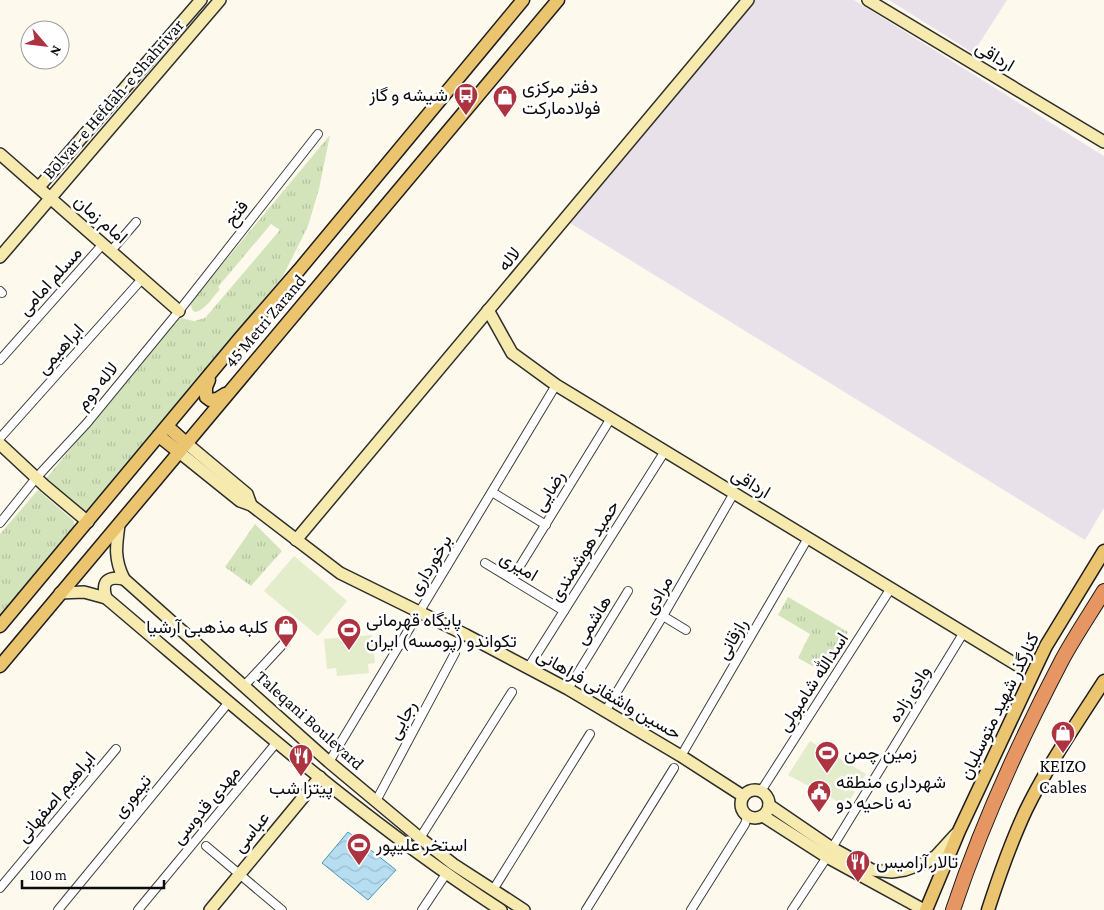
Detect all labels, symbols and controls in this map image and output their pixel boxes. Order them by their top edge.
street label: Bolvar-e Hefdah-e Shahrivar [38,15,188,183]
north arrow [20,20,70,70]
street label: ارداقی [971,37,1018,76]
text: N [47,43,66,59]
place label: دفتر مرکزی فولادمارکت [522,77,601,119]
bus stop icon: شیشه و گاز [453,82,479,116]
shop icon: دفتر مرکزی فولادمارکت [492,84,518,118]
place label: شیشه و گاز [368,85,448,106]
street label: امام زمان [69,191,132,249]
street label: فتح [220,196,254,231]
street label: مسلم امامی [14,243,87,321]
street label: لاله [493,243,525,275]
street label: 45 Metri Zarand [220,270,310,372]
street label: ابراهیمی [32,320,88,379]
street label: لاله دوم [72,358,124,415]
street label: ارداقی [727,464,774,503]
street label: رضایی [529,467,570,516]
street label: حمید هوشمندی [545,497,624,606]
street label: برخورداری [404,531,457,600]
street label: امیری [496,547,542,586]
street label: مرادی [639,572,678,618]
street label: هاشمی [571,592,616,649]
place label: پایگاه قهرمانی تکواندو (پومسه) ایران [366,610,517,653]
shop icon: کلبه مذهبی آرشیا [273,614,299,648]
street label: رازقانی [712,615,752,663]
place label: کلبه مذهبی آرشیا [146,617,268,638]
sports icon: پایگاه قهرمانی تکواندو (پومسه) ایران [336,617,362,651]
street label: اسدالله شامبولی [773,628,853,736]
street label: کنارگذر شهید متوسلیان [955,630,1044,783]
street label: حسین واشقانی فراهانی [533,645,685,744]
street label: وادی زاده [884,662,935,727]
street label: Taleqani Boulevard [252,666,368,774]
street label: رجایی [383,697,421,743]
shop icon: KEIZO Cables [1050,720,1076,754]
sports icon: زمین چمن [814,740,840,774]
restaurant icon: پیتزا شب [288,743,314,777]
place label: زمین چمن [844,743,917,765]
street label: ابراهیم اصفهانی [12,748,101,848]
place label: KEIZO Cables [1039,756,1087,797]
street label: مهدی قدوسی [168,762,245,849]
street label: تیموری [109,771,156,822]
place label: شهرداری منطقه نه ناحیه دو [836,772,946,814]
place label: پیتزا شب [269,778,333,800]
public building icon: شهرداری منطقه نه ناحیه دو [806,779,832,813]
street label: عباسی [229,808,274,857]
sports icon: استخر علیپور [346,832,372,866]
place label: استخر علیپور [375,835,467,857]
restaurant icon: تالار آرامیس [845,849,871,883]
place label: تالار آرامیس [876,852,958,873]
scale bar [22,858,165,890]
text: 100 m [30,867,67,883]

